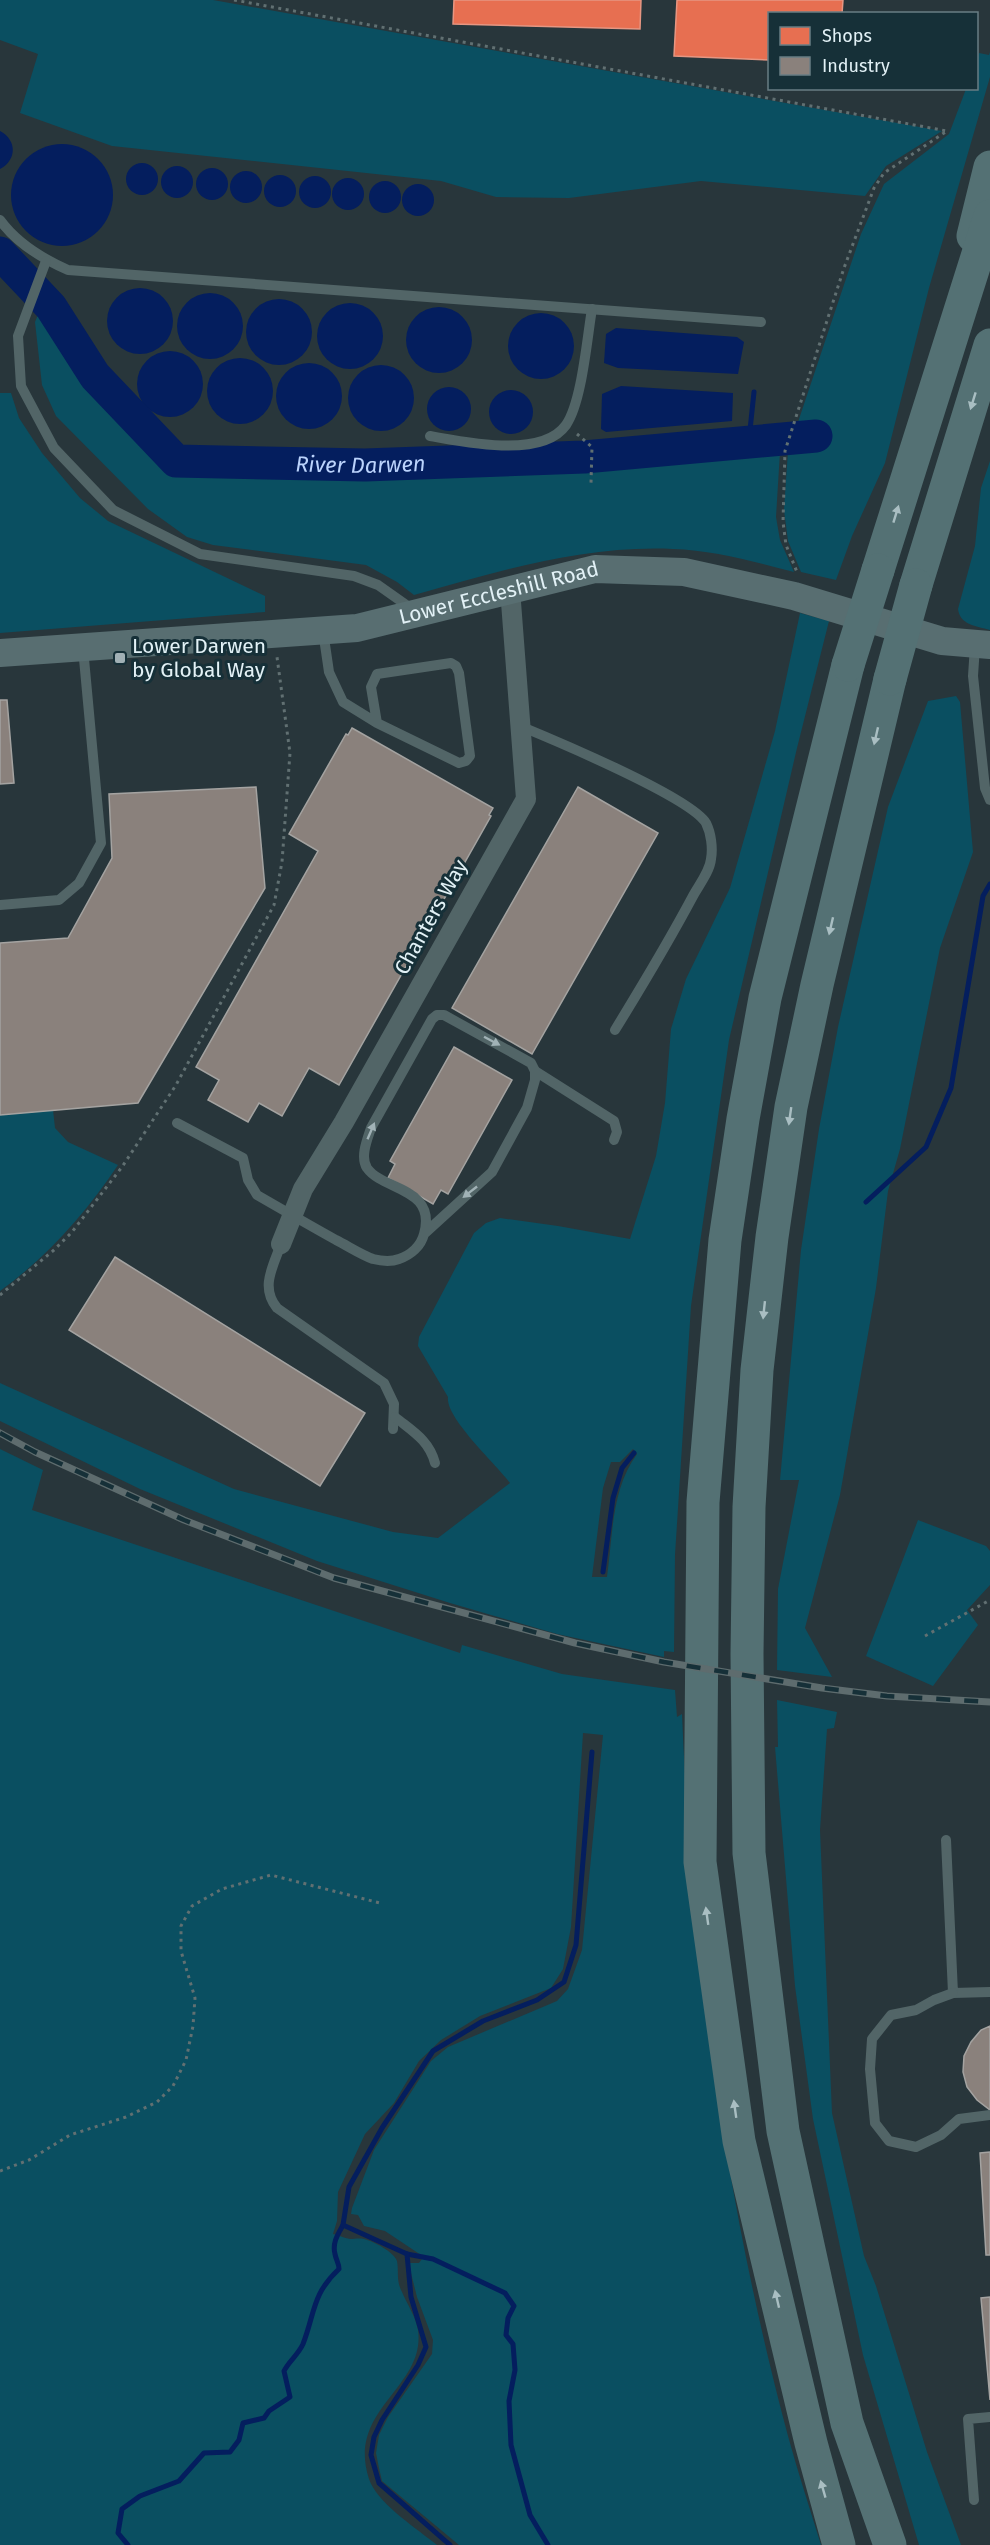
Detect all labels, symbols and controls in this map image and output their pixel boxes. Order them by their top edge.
legend [768,12,978,90]
text: Shops [822,25,872,47]
text: Industry [822,55,890,77]
one-way arrow [968,392,977,410]
water label: River Darwen [295,450,426,479]
one-way arrow [892,505,901,523]
street label: Lower Eccleshill Road [396,556,601,630]
place label: Lower Darwen by Global Way [132,633,266,683]
marker: Lower Darwen by Global Way [113,651,127,665]
one-way arrow [871,727,881,745]
street label: Chanters Way [389,854,474,979]
one-way arrow [825,917,835,935]
one-way arrow [484,1036,501,1046]
one-way arrow [785,1107,794,1126]
one-way arrow [366,1121,376,1139]
one-way arrow [463,1185,478,1197]
one-way arrow [759,1300,769,1319]
one-way arrow [703,1906,712,1925]
one-way arrow [730,2099,739,2118]
one-way arrow [771,2290,781,2309]
one-way arrow [818,2480,827,2498]

